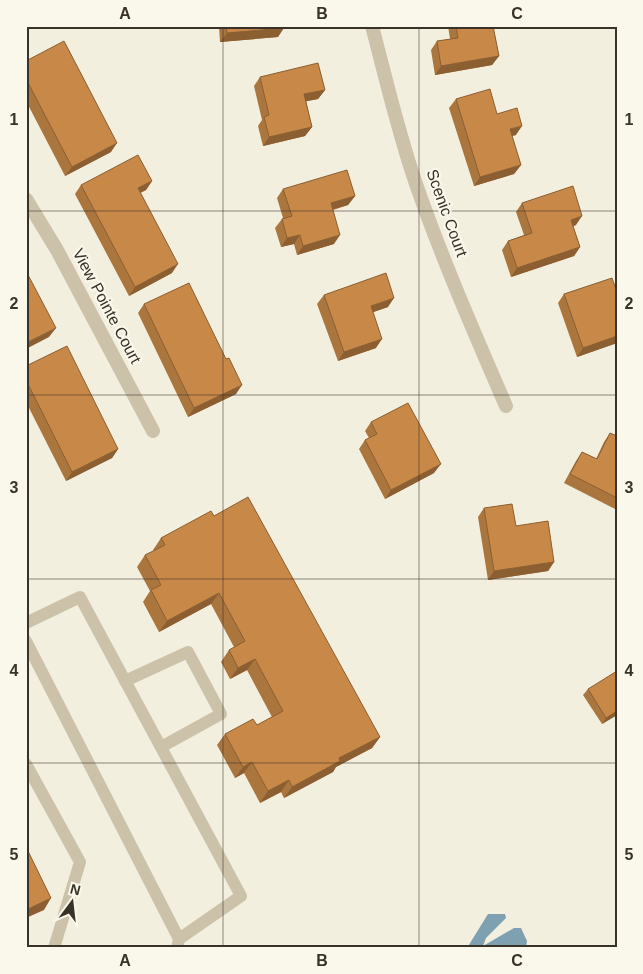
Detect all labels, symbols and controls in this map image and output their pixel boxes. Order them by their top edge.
text: A [119,5,131,22]
text: B [316,5,328,22]
text: C [511,5,523,22]
text: 1 [10,111,19,128]
text: 1 [625,111,634,128]
street label: Scenic Court [423,167,471,259]
street label: View Pointe Court [70,246,145,367]
text: 2 [10,295,19,312]
text: 2 [625,295,634,312]
text: 3 [10,479,19,496]
text: 3 [625,479,634,496]
text: 4 [10,662,19,679]
text: 4 [625,662,634,679]
text: 5 [10,846,19,863]
text: 5 [625,846,634,863]
north arrow [48,876,98,926]
text: N [68,880,82,898]
text: A [119,952,131,969]
text: B [316,952,328,969]
text: C [511,952,523,969]

